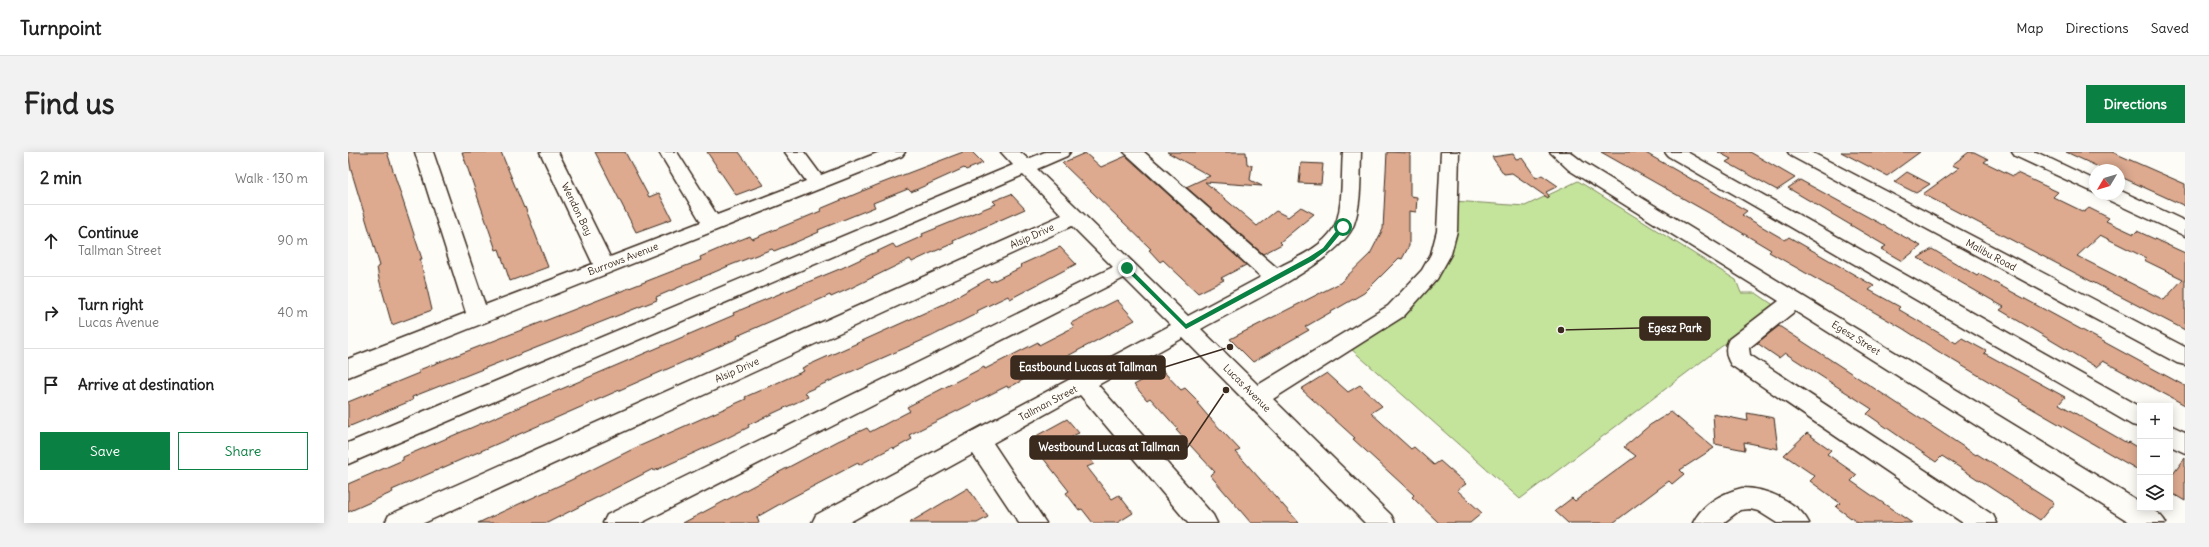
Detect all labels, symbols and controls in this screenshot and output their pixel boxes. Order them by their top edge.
text: Turnpoint [20,16,101,40]
text: Map [2016,19,2043,37]
text: Directions [2065,19,2129,37]
text: Saved [2151,19,2189,37]
button: Directions [2086,85,2185,123]
text: Find us [24,86,115,122]
north arrow [2089,164,2125,200]
text: 2 min [40,167,82,189]
text: Walk · 130 m [235,170,308,187]
street label: Wendon Bay [559,180,595,238]
route start [1334,218,1352,236]
street label: Alsip Drive [1008,220,1056,252]
text: Continue [78,223,139,242]
icon: ahead [40,230,62,252]
text: 90 m [277,232,308,249]
street label: Malibu Road [1963,236,2019,274]
street label: Burrows Avenue [586,240,660,278]
text: Tallman Street [78,242,161,259]
route end [1118,259,1136,277]
text: Turn right [78,295,143,314]
icon: right [40,302,62,324]
text: 40 m [277,304,308,321]
text: Lucas Avenue [78,314,159,331]
callout: Egesz Park [1640,317,1710,340]
street label: Egesz Street [1829,318,1883,358]
text: Egesz Park [1648,321,1702,336]
street label: Alsip Drive [713,354,761,386]
callout: Eastbound Lucas at Tallman [1011,356,1165,379]
text: Eastbound Lucas at Tallman [1019,360,1158,374]
street label: Lucas Avenue [1220,361,1274,415]
icon: arrive [40,374,62,396]
text: Arrive at destination [78,375,214,394]
street label: Tallman Street [1017,382,1080,424]
map controls [2137,403,2173,511]
button: + [2137,403,2173,439]
button: Save [40,432,170,470]
button: Share [178,432,308,470]
callout: Westbound Lucas at Tallman [1030,436,1187,459]
button: − [2137,439,2173,475]
text: Westbound Lucas at Tallman [1038,440,1180,454]
button: layers [2137,475,2173,511]

